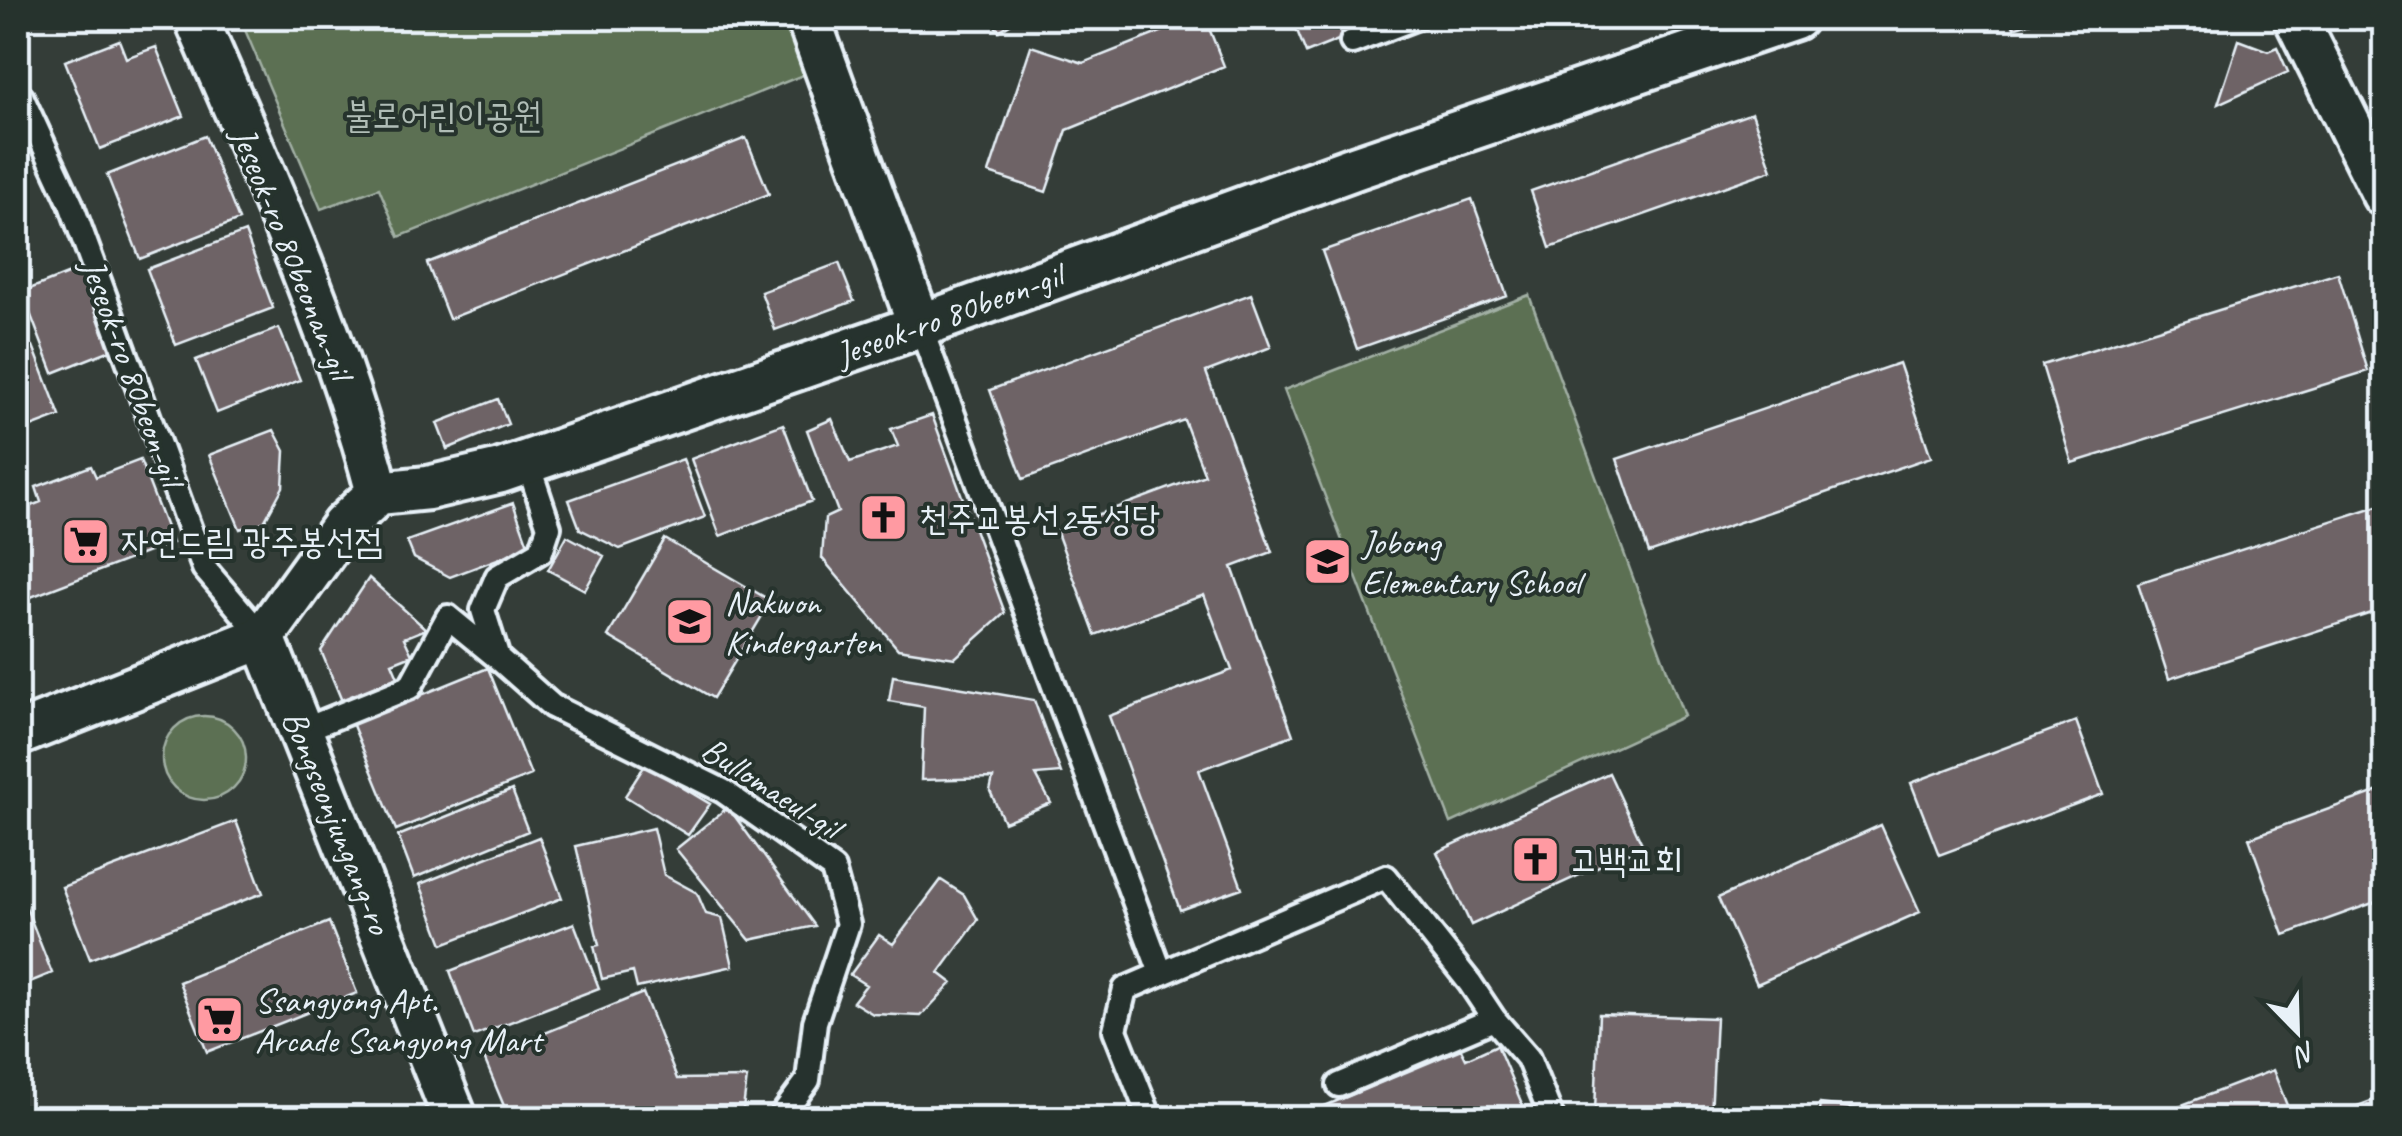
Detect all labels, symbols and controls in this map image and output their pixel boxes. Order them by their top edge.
park label: 불로어린이공원 [344,93,542,138]
street label: Jeseok-ro 80beonan-gil [220,118,365,391]
street label: Jeseok-ro 80beon-gil [69,251,196,497]
street label: Jeseok-ro 80beon-gil [828,251,1074,378]
church icon: 천주교봉선2동성당 [858,492,910,544]
place label: 천주교봉선2동성당 [919,496,1160,541]
supermarket icon: 자연드림 광주봉선점 [60,515,112,567]
place label: 자연드림 광주봉선점 [121,519,383,564]
place label: Jobong Elementary School [1360,520,1587,605]
school or university icon: Jobong Elementary School [1301,536,1353,588]
place label: Nakwon Kindergarten [725,580,882,665]
school or university icon: Nakwon Kindergarten [664,596,716,648]
street label: Bongseonjungang-ro [272,704,403,942]
street label: Bullomaeul-gil [693,727,854,853]
church icon: 고백교회 [1509,834,1561,886]
place label: 고백교회 [1570,838,1683,883]
place label: Ssangyong Apt. Arcade Ssangyong Mart [255,978,545,1063]
north arrow [2247,981,2347,1081]
supermarket icon: Ssangyong Apt. Arcade Ssangyong Mart [194,994,246,1046]
text: N [2287,1034,2321,1075]

